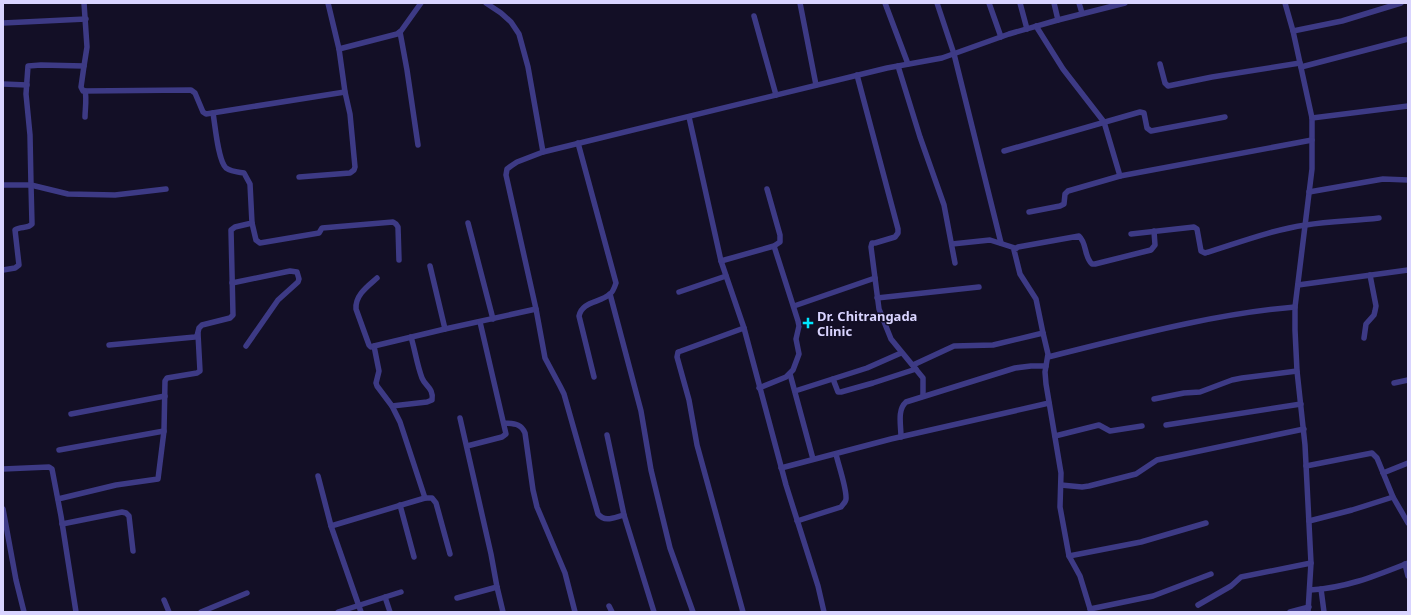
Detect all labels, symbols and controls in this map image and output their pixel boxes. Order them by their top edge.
place label: Dr. Chitrangada Clinic [817,307,917,340]
marker: Dr. Chitrangada Clinic [802,317,814,329]

